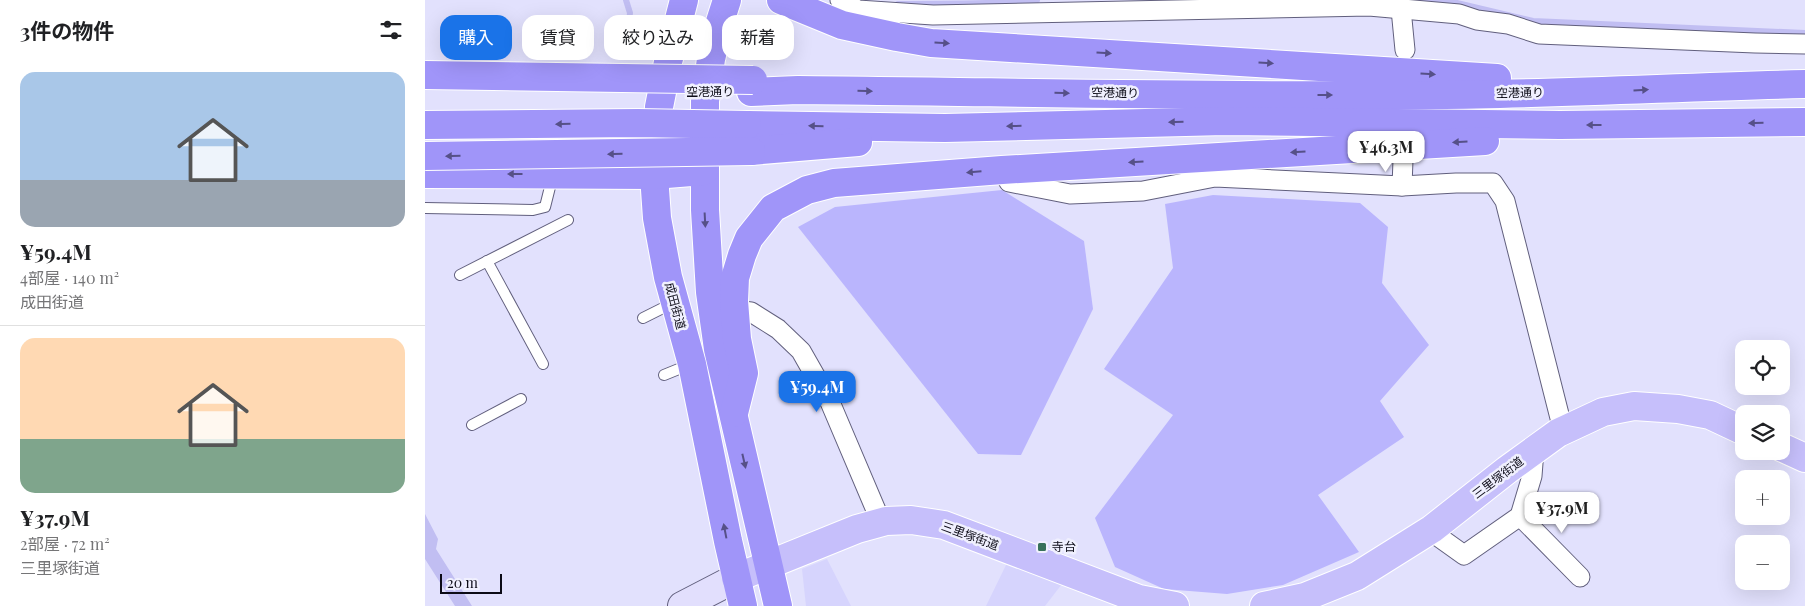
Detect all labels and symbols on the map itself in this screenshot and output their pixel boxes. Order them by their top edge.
one-way arrow [934,40,950,48]
one-way arrow [1096,50,1112,58]
one-way arrow [1258,60,1274,68]
one-way arrow [1420,70,1436,78]
street label: 空港通り [686,83,734,99]
street label: 空港通り [1091,84,1139,100]
street label: 空港通り [1496,84,1544,100]
one-way arrow [1633,85,1649,93]
one-way arrow [857,87,873,95]
one-way arrow [1054,89,1070,97]
one-way arrow [1318,91,1334,99]
one-way arrow [1168,118,1184,126]
one-way arrow [1748,119,1764,127]
one-way arrow [555,120,571,128]
one-way arrow [1586,121,1602,129]
one-way arrow [808,122,824,130]
one-way arrow [1005,122,1021,130]
pin: ¥46.3M [1345,130,1427,173]
one-way arrow [1452,139,1468,147]
one-way arrow [1290,149,1306,157]
one-way arrow [607,150,623,158]
one-way arrow [444,152,460,160]
one-way arrow [1128,158,1144,166]
one-way arrow [965,168,981,176]
one-way arrow [507,170,523,178]
one-way arrow [702,212,710,228]
street label: 成田街道 [662,280,690,331]
pin: ¥59.4M [776,370,858,413]
one-way arrow [741,453,749,469]
street label: 三里塚街道 [1469,453,1526,502]
pin: ¥37.9M [1521,492,1603,534]
street label: 三里塚街道 [939,517,1001,553]
one-way arrow [721,523,729,539]
place label: 寺台 [1052,538,1076,554]
marker: 寺台 [1036,541,1048,553]
scale bar [440,571,503,594]

